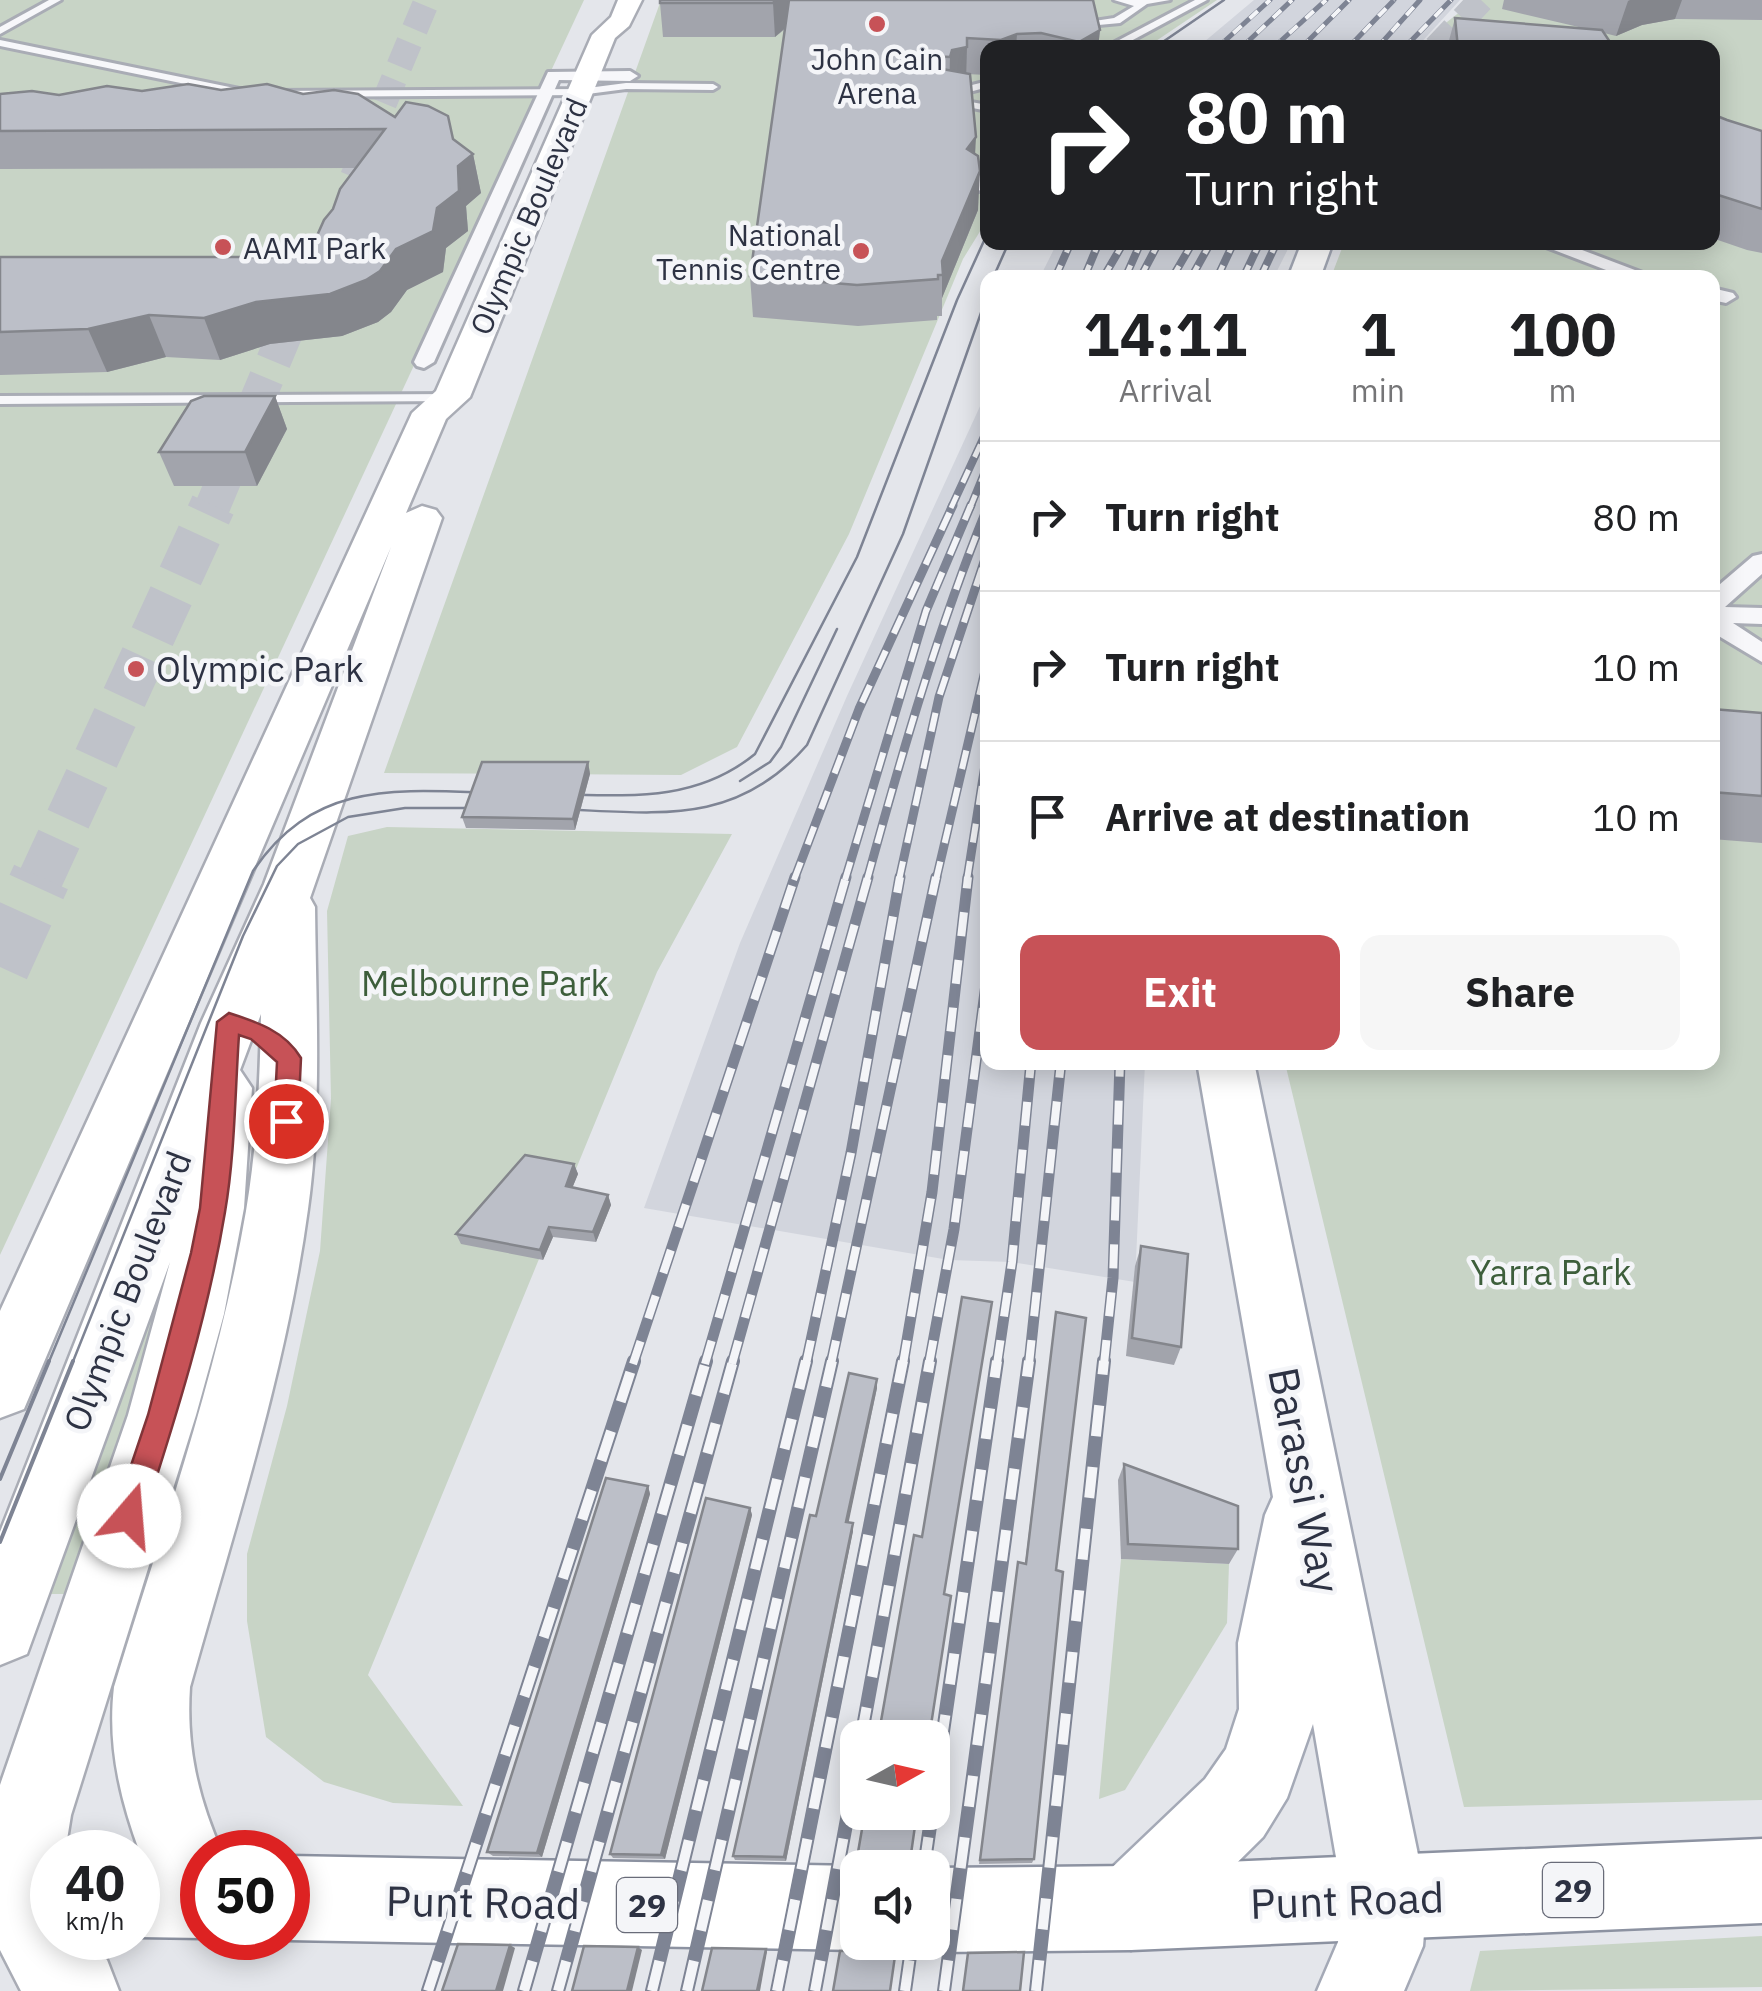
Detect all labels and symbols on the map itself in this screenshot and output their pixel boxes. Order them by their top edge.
marker: John Cain Arena [866,13,888,35]
place label: John Cain Arena [811,39,943,112]
street label: Olympic Boulevard [460,92,596,340]
place label: National Tennis Centre [656,215,841,288]
place label: AAMI Park [243,228,386,267]
marker: AAMI Park [212,236,234,258]
marker: National Tennis Centre [850,240,872,262]
place label: Olympic Park [156,646,364,692]
marker: Olympic Park [125,658,147,680]
park label: Melbourne Park [361,960,609,1006]
pin [244,1079,329,1164]
street label: Olympic Boulevard [52,1144,202,1438]
park label: Yarra Park [1470,1249,1632,1295]
street label: Barassi Way [1256,1362,1354,1598]
position arrow [77,1464,181,1568]
north arrow [840,1720,950,1830]
speed limit sign: 50 [180,1830,310,1960]
road number: 29 [1543,1863,1603,1917]
street label: Punt Road [1249,1869,1445,1931]
street label: Punt Road [385,1873,581,1931]
road number: 29 [617,1878,677,1932]

